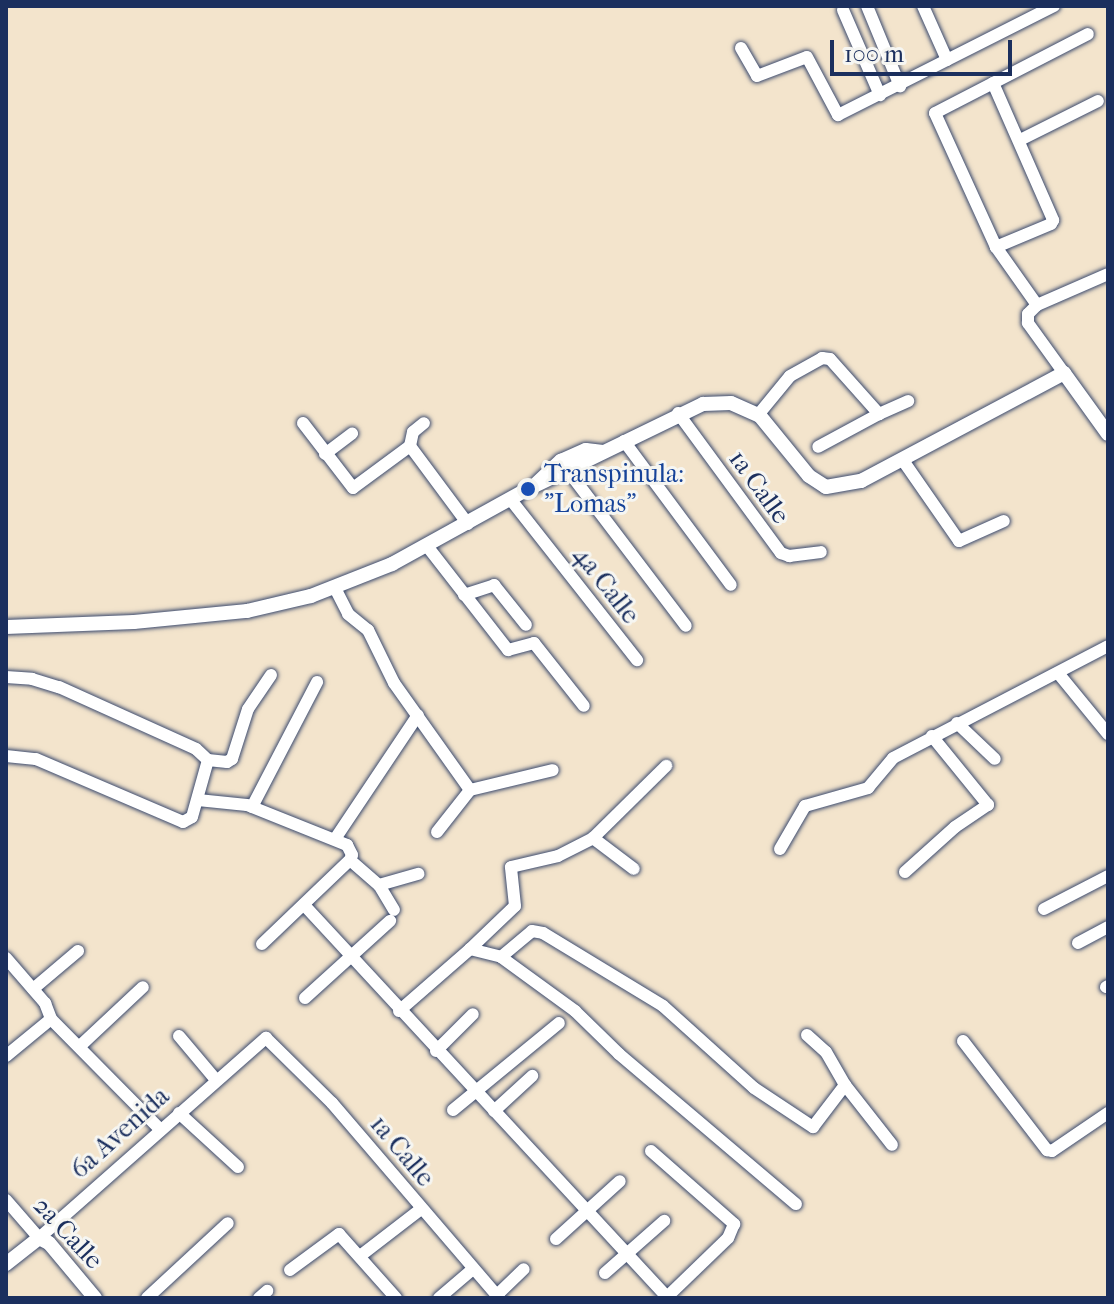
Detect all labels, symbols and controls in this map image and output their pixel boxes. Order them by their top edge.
scale bar [834,24,1016,74]
text: 100 m [844,40,904,68]
street label: 1a Calle [722,444,796,530]
place label: Transpinula: "Lomas" [544,458,684,520]
marker: Transpinula: "Lomas" [519,480,537,498]
street label: 4a Calle [566,540,646,630]
street label: 6a Avenida [64,1081,176,1185]
street label: 1a Calle [363,1109,441,1193]
street label: 2a Calle [27,1190,109,1276]

